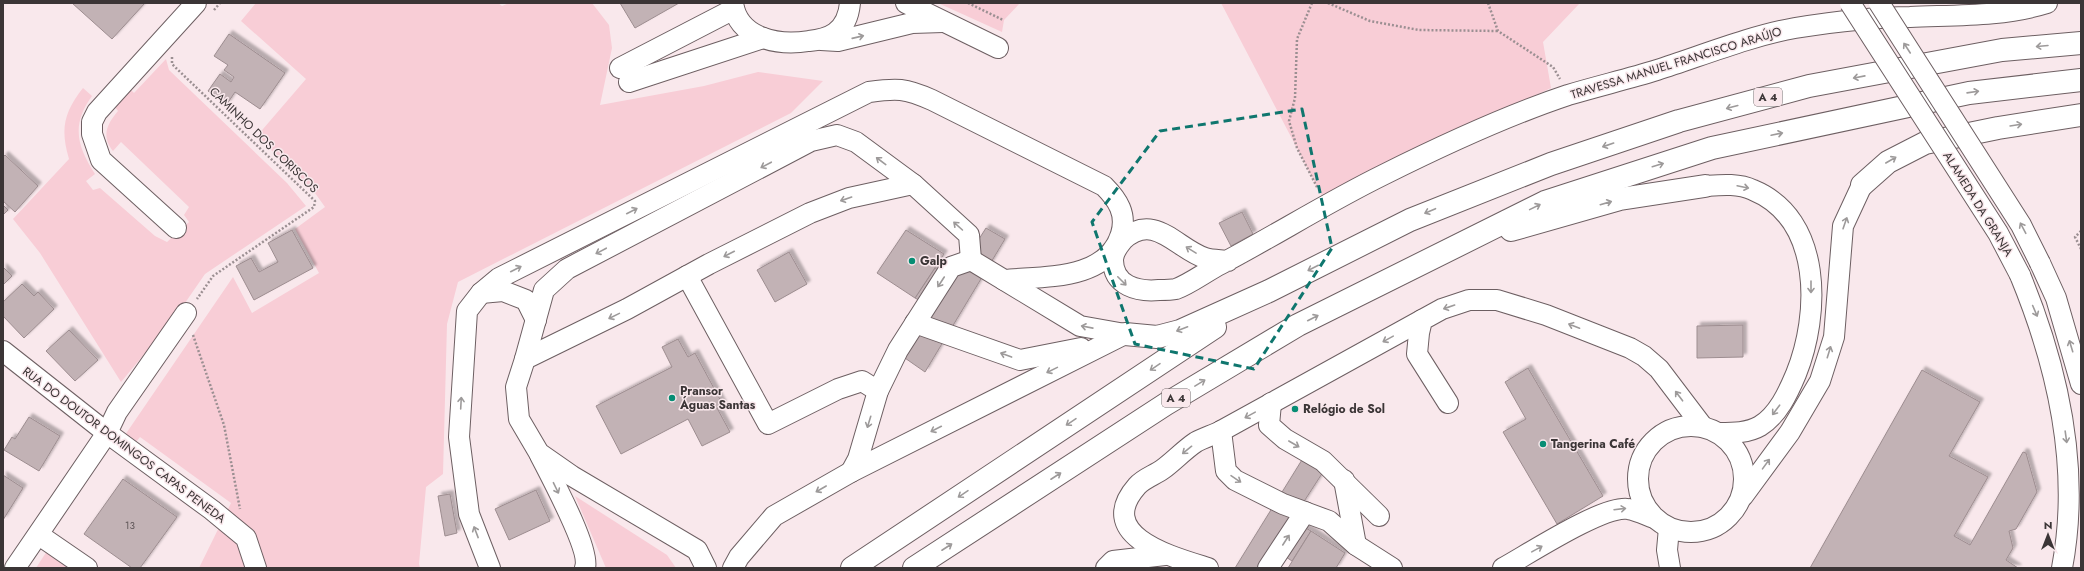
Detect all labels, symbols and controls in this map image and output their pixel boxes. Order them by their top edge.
street label: TRAVESSA MANUEL FRANCISCO ARAÚJO [1568,22,1784,104]
one-way arrow [851,32,864,40]
one-way arrow [1903,42,1912,53]
one-way arrow [2036,43,2049,50]
one-way arrow [1853,73,1866,81]
street label: CAMINHO DOS CORISCOS [205,83,323,197]
road number: A 4 [1754,88,1782,106]
one-way arrow [1966,88,1979,96]
one-way arrow [1726,103,1739,111]
one-way arrow [2009,121,2022,129]
one-way arrow [1770,129,1783,137]
one-way arrow [1602,142,1615,149]
street label: ALAMEDA DA GRANJA [1938,148,2018,260]
one-way arrow [1885,156,1897,164]
one-way arrow [876,157,887,165]
one-way arrow [1651,161,1664,168]
one-way arrow [760,162,772,169]
one-way arrow [1737,184,1750,192]
one-way arrow [840,196,853,203]
one-way arrow [1599,199,1612,206]
one-way arrow [1529,203,1541,210]
one-way arrow [626,207,638,214]
one-way arrow [1424,208,1436,216]
one-way arrow [1842,217,1849,230]
one-way arrow [954,222,964,231]
one-way arrow [2018,222,2026,234]
one-way arrow [1186,246,1197,254]
one-way arrow [595,248,607,255]
one-way arrow [723,251,735,259]
place label: Galp [920,252,947,270]
marker: Galp [907,256,917,266]
one-way arrow [510,265,522,272]
one-way arrow [1307,265,1319,272]
one-way arrow [937,276,945,288]
one-way arrow [1117,276,1127,286]
one-way arrow [1807,280,1815,293]
one-way arrow [1443,303,1455,311]
one-way arrow [2031,304,2039,316]
one-way arrow [608,313,620,320]
one-way arrow [1306,313,1318,321]
one-way arrow [1568,322,1580,329]
one-way arrow [1080,323,1093,331]
one-way arrow [1177,326,1189,334]
one-way arrow [1382,336,1394,344]
one-way arrow [2067,340,2074,353]
one-way arrow [1826,345,1833,358]
one-way arrow [1000,350,1012,358]
street label: RUA DO DOUTOR DOMINGOS CAPAS PENEDA [19,363,229,527]
one-way arrow [1149,363,1161,371]
one-way arrow [1046,367,1058,374]
one-way arrow [1194,379,1206,387]
place label: Pransor Águas Santas [679,382,756,414]
road number: A 4 [1162,389,1190,407]
one-way arrow [1675,390,1684,401]
marker: Pransor Águas Santas [667,393,677,403]
one-way arrow [458,397,465,410]
place label: Relógio de Sol [1303,400,1385,418]
marker: Relógio de Sol [1290,404,1300,414]
one-way arrow [1772,404,1781,415]
one-way arrow [1244,412,1256,420]
one-way arrow [865,415,872,428]
one-way arrow [1066,418,1077,426]
one-way arrow [930,426,942,433]
one-way arrow [2062,430,2070,443]
place label: Tangerina Café [1551,435,1635,453]
marker: Tangerina Café [1538,439,1548,449]
one-way arrow [1288,440,1300,448]
one-way arrow [1182,445,1192,454]
one-way arrow [1762,459,1770,470]
one-way arrow [1050,472,1061,480]
one-way arrow [1230,475,1241,483]
one-way arrow [553,482,560,494]
one-way arrow [815,486,827,494]
one-way arrow [958,490,969,498]
one-way arrow [1613,506,1626,513]
north arrow [2028,515,2068,555]
text: N [2044,517,2052,533]
house number: 13 [125,518,136,533]
one-way arrow [471,526,479,538]
one-way arrow [1283,534,1291,546]
one-way arrow [941,543,952,551]
one-way arrow [1531,545,1543,553]

